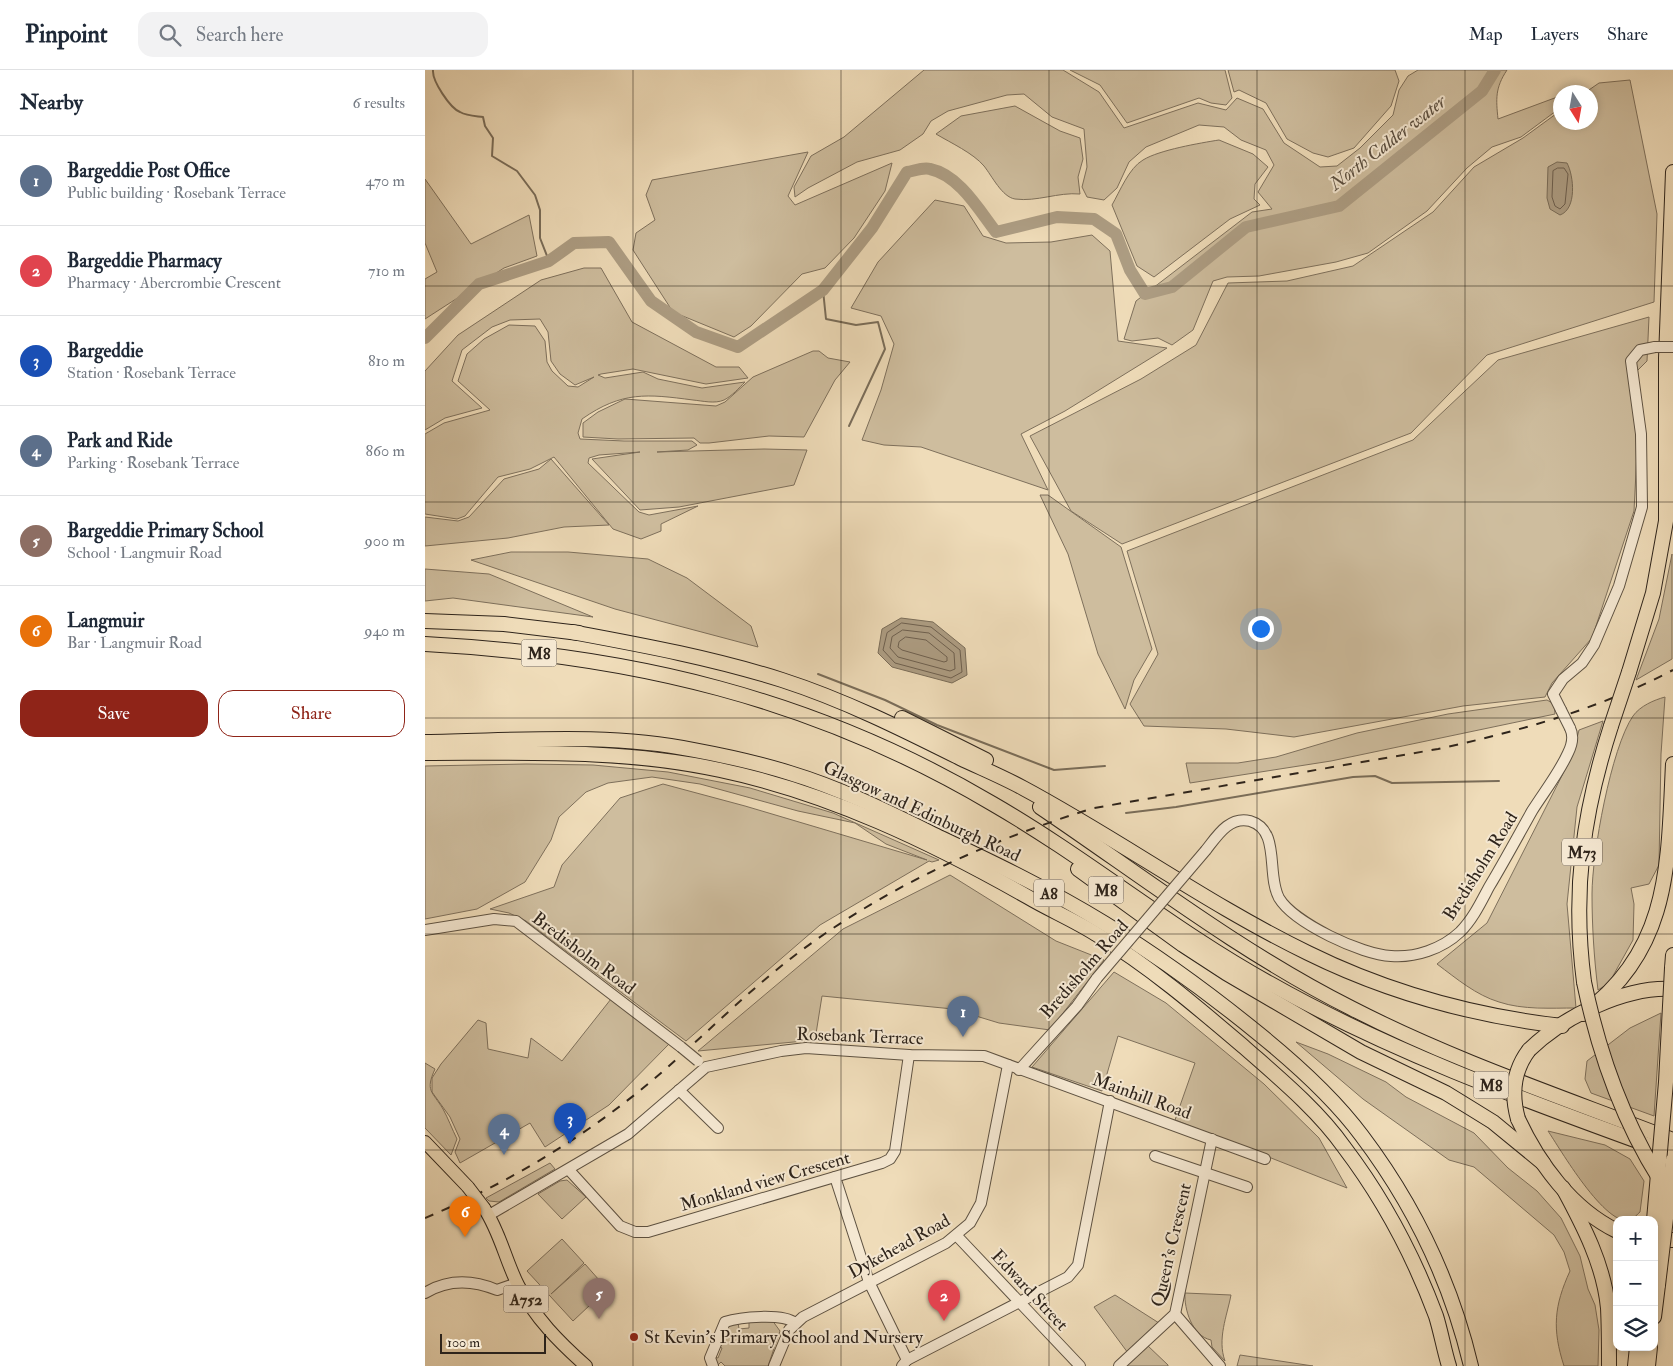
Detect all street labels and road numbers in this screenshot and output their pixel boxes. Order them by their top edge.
road number: M8 [521,640,557,666]
street label: Glasgow and Edinburgh Road [819,756,1024,867]
street label: Bredisholm Road [1438,808,1523,925]
road number: M73 [1562,839,1602,866]
road number: M8 [1089,876,1123,904]
road number: A8 [1034,880,1064,906]
street label: Bredisholm Road [527,907,640,1000]
street label: Bredisholm Road [1035,915,1134,1024]
street label: Rosebank Terrace [796,1023,924,1050]
street label: Mainhill Road [1089,1068,1195,1125]
road number: M8 [1473,1072,1509,1098]
street label: Monkland view Crescent [678,1146,853,1217]
street label: Queen's Crescent [1146,1181,1197,1309]
street label: Dykehead Road [844,1209,954,1284]
street label: Edward Street [986,1245,1073,1336]
road number: A752 [503,1286,549,1312]

